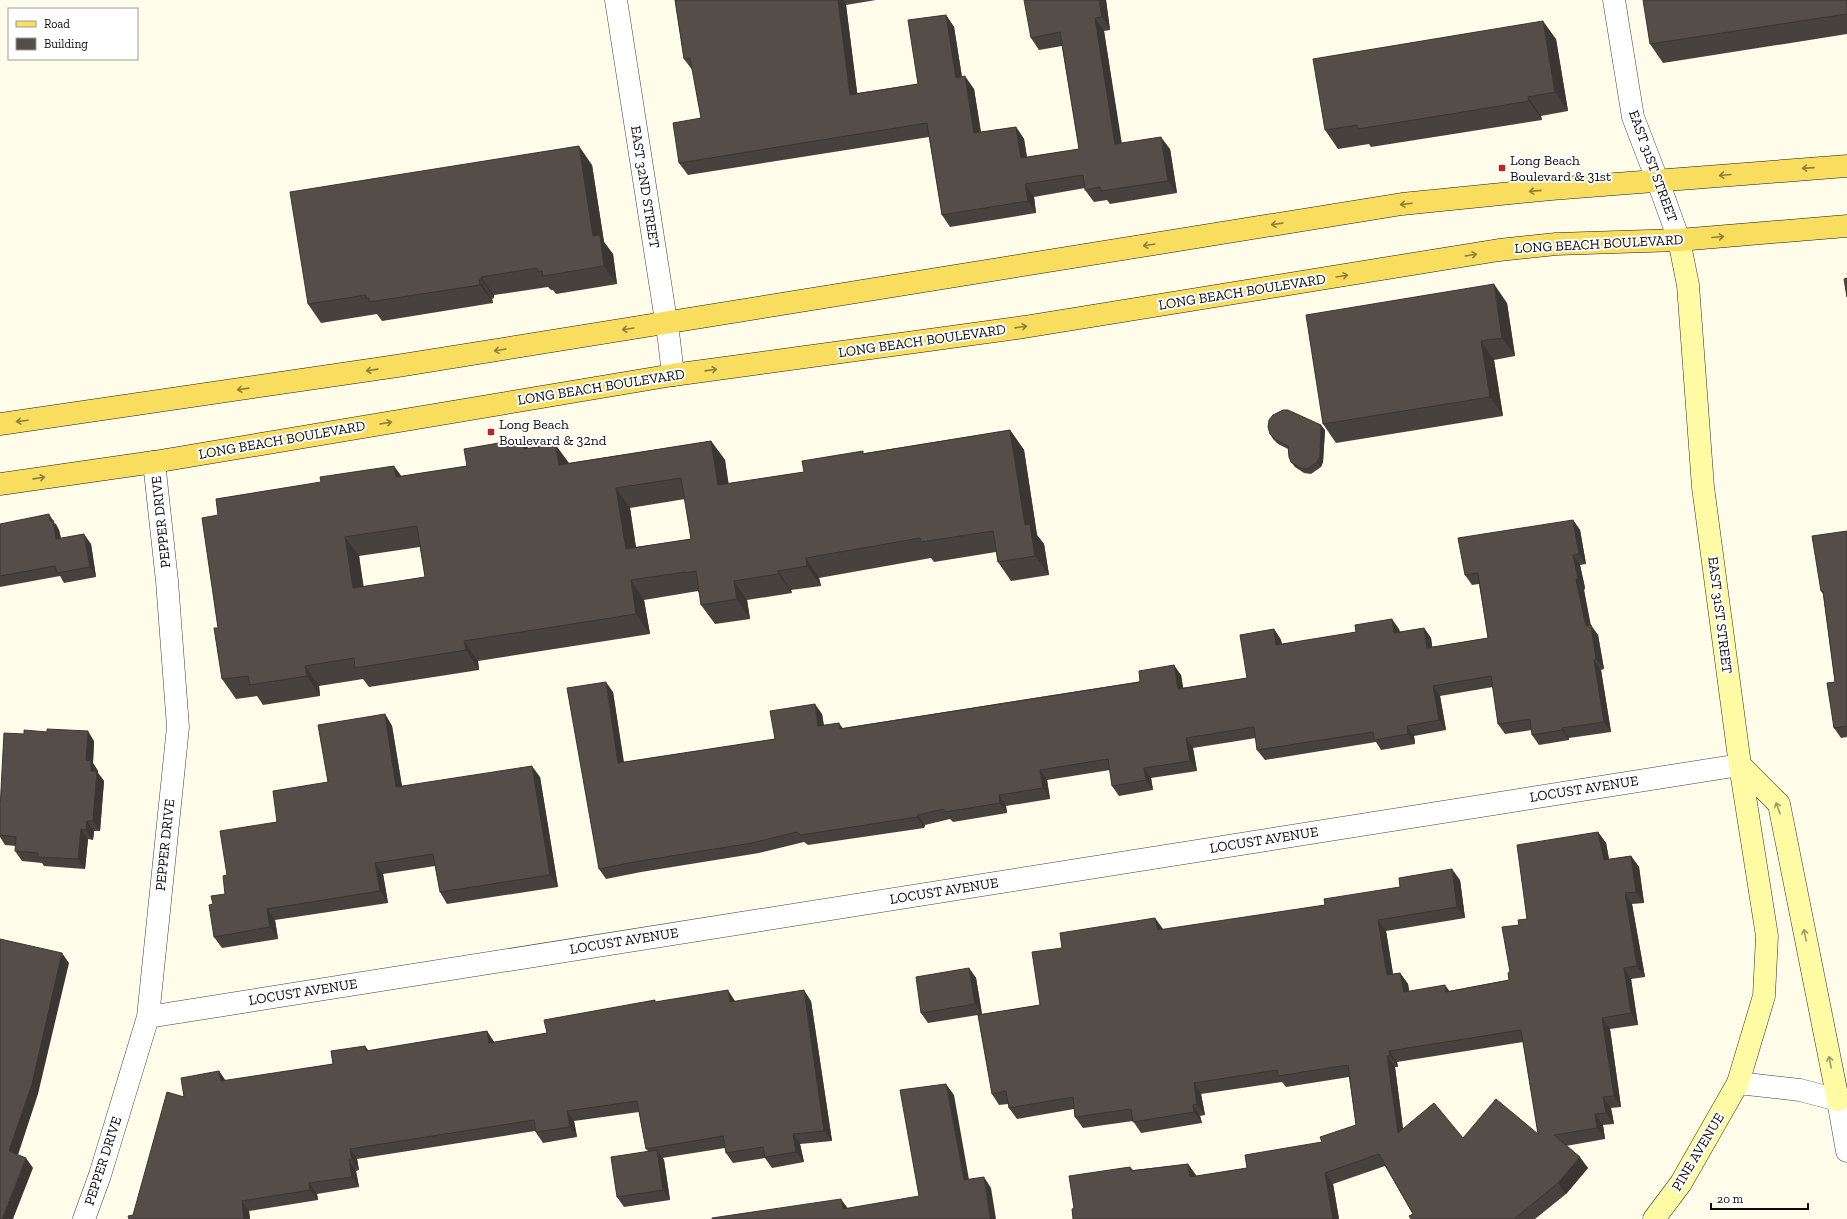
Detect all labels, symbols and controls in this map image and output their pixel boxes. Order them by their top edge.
legend [8,8,138,60]
text: Road [44,17,70,31]
text: Building [44,37,88,51]
street label: EAST 31ST STREET [1625,108,1681,224]
street label: EAST 32ND STREET [627,125,663,250]
place label: Long Beach Boulevard & 31st [1510,152,1612,185]
marker: Long Beach Boulevard & 31st [1497,163,1507,173]
one-way arrow [1802,165,1815,172]
one-way arrow [1719,171,1732,178]
one-way arrow [1529,187,1542,194]
one-way arrow [1399,200,1412,208]
one-way arrow [1271,220,1284,228]
street label: LONG BEACH BOULEVARD [1514,231,1684,257]
one-way arrow [1711,234,1724,241]
one-way arrow [1143,241,1156,249]
one-way arrow [1464,251,1477,259]
street label: LONG BEACH BOULEVARD [1157,270,1327,314]
one-way arrow [1336,272,1349,280]
street label: LONG BEACH BOULEVARD [837,321,1007,361]
one-way arrow [1014,323,1027,331]
one-way arrow [622,325,635,333]
one-way arrow [494,346,507,354]
street label: LONG BEACH BOULEVARD [516,365,686,409]
one-way arrow [365,366,378,374]
one-way arrow [705,366,718,374]
one-way arrow [237,385,250,393]
place label: Long Beach Boulevard & 32nd [499,416,607,449]
one-way arrow [16,417,29,425]
street label: LONG BEACH BOULEVARD [197,417,367,463]
one-way arrow [379,419,392,427]
marker: Long Beach Boulevard & 32nd [486,427,496,437]
one-way arrow [32,474,45,482]
street label: PEPPER DRIVE [148,475,174,569]
street label: EAST 31ST STREET [1704,556,1736,675]
street label: LOCUST AVENUE [1529,772,1639,806]
street label: PEPPER DRIVE [152,798,178,892]
one-way arrow [1774,802,1782,814]
street label: LOCUST AVENUE [1209,823,1319,857]
street label: LOCUST AVENUE [889,874,999,908]
street label: LOCUST AVENUE [569,924,679,958]
one-way arrow [1800,928,1808,941]
street label: LOCUST AVENUE [248,975,358,1009]
one-way arrow [1826,1056,1834,1069]
street label: PINE AVENUE [1668,1110,1728,1194]
street label: PEPPER DRIVE [81,1115,125,1207]
scale bar [1711,1185,1808,1211]
text: 20 m [1717,1192,1744,1206]

